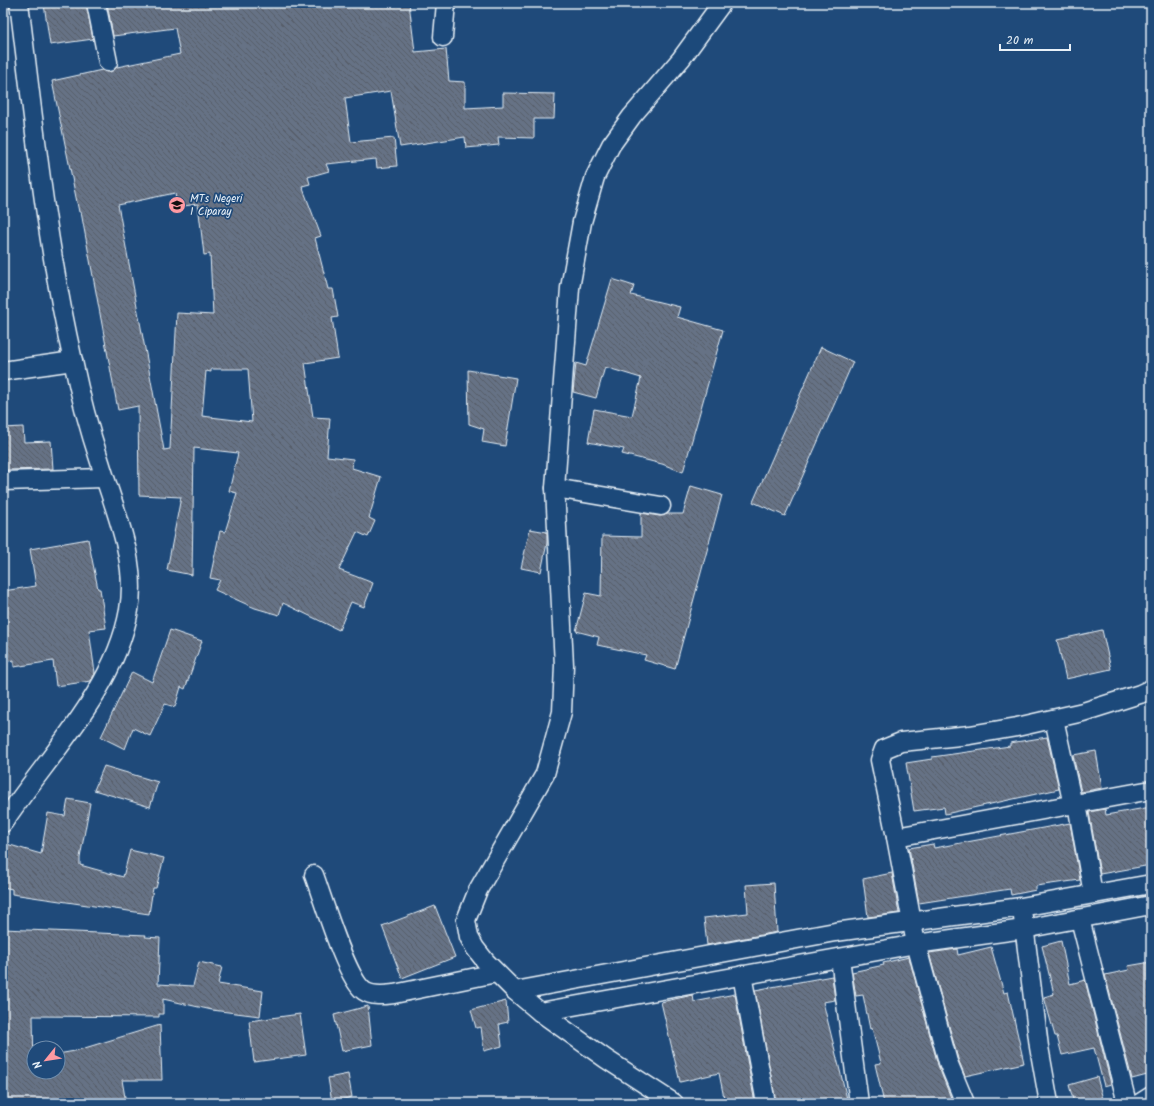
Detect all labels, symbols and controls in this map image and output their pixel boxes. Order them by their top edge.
scale bar [1000,26,1070,52]
text: 20 m [1006,31,1034,50]
place label: MTs Negeri 1 Ciparay [190,190,243,221]
school or university icon: MTs Negeri 1 Ciparay [167,195,187,215]
north arrow [26,1040,66,1080]
text: N [29,1057,48,1072]

